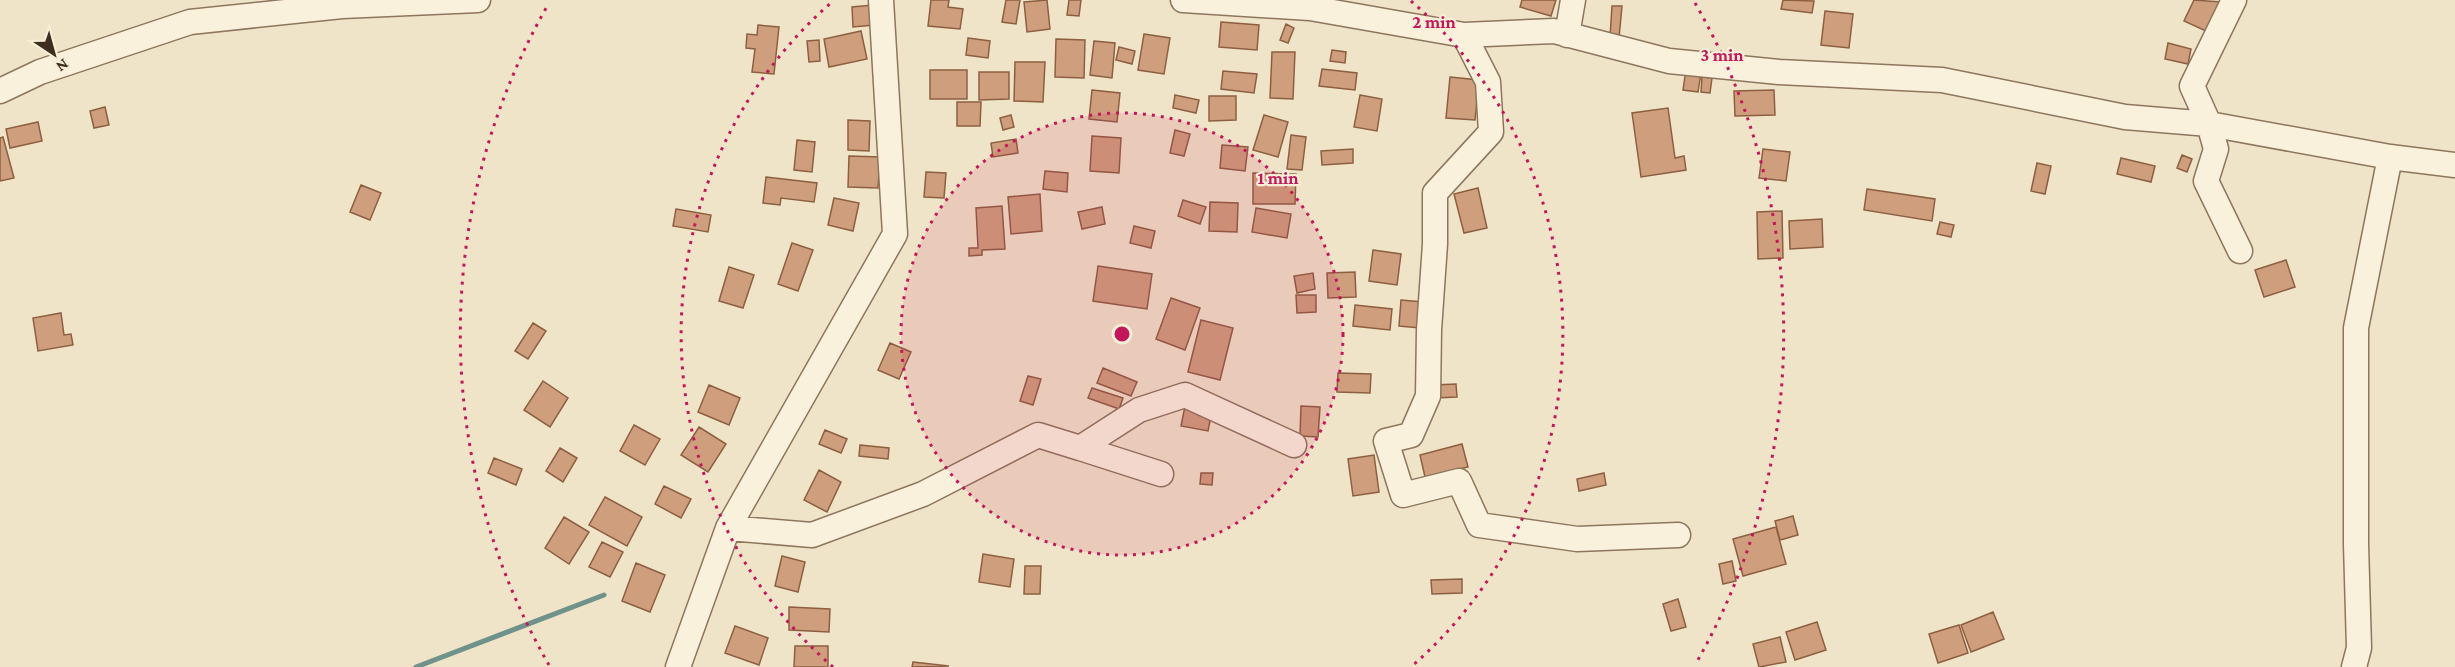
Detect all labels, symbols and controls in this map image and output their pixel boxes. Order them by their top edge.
text: 2 min [1412,12,1456,32]
north arrow [24,24,84,84]
text: 3 min [1700,45,1744,65]
text: N [53,56,72,76]
text: 1 min [1258,168,1299,188]
centre of rings [1112,324,1132,344]

